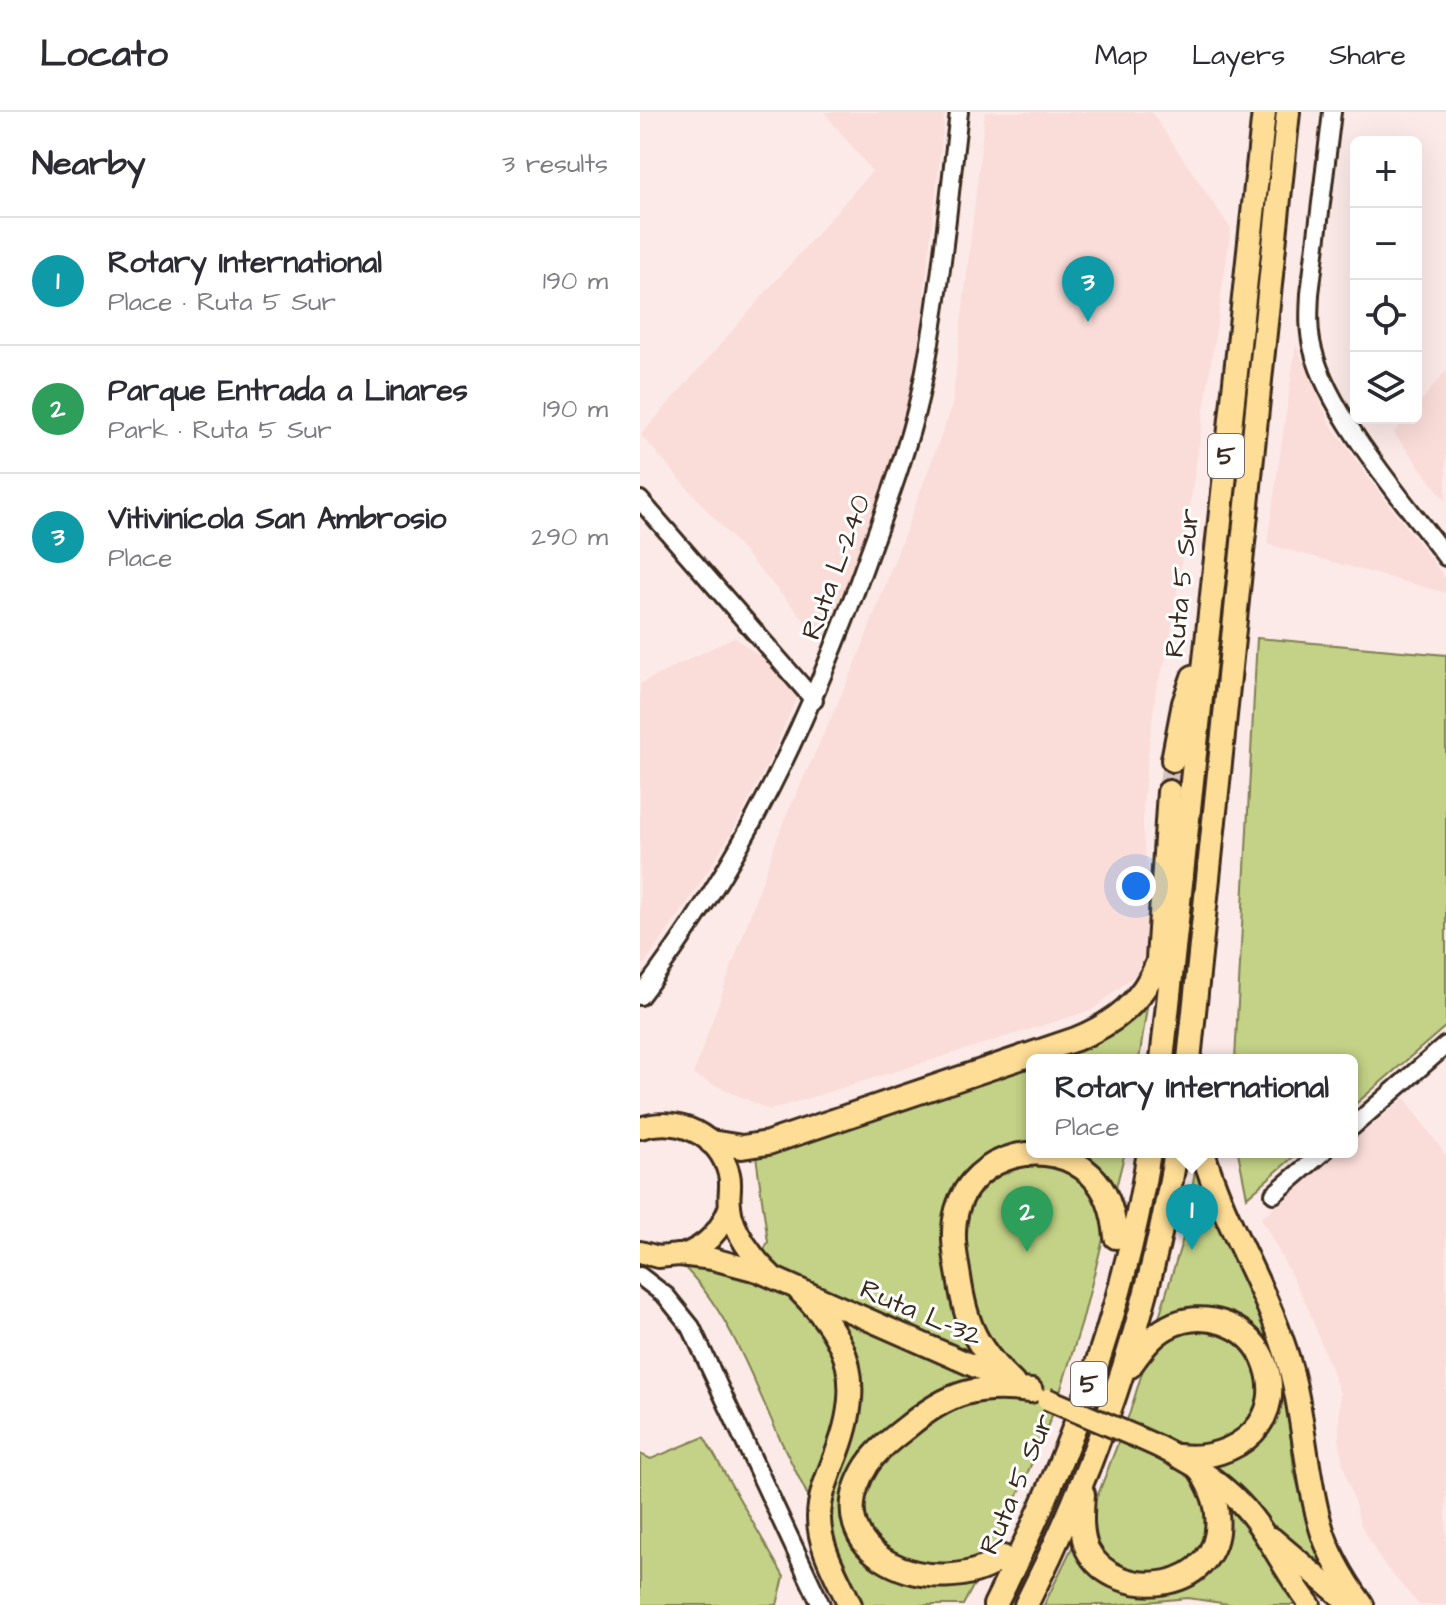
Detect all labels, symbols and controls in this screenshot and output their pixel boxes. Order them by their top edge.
text: Locato [40,29,168,81]
text: Map [1095,36,1148,75]
text: Layers [1192,36,1285,75]
text: Share [1329,36,1406,75]
map controls [1350,136,1422,424]
button: + [1350,136,1422,208]
text: Nearby [32,140,146,188]
text: 3 results [502,146,608,182]
button: − [1350,208,1422,280]
text: Rotary International [108,242,382,284]
pin: 3 [1062,256,1114,322]
text: 1 [56,263,60,299]
text: 190 m [543,263,608,299]
button: locate [1350,280,1422,352]
text: Place · Ruta 5 Sur [108,284,336,320]
button: layers [1350,352,1422,424]
text: Parque Entrada a Linares [108,370,468,412]
text: 2 [51,391,65,427]
text: 190 m [543,391,608,427]
text: Park · Ruta 5 Sur [108,412,332,448]
road number: 5 [1208,434,1244,478]
street label: Ruta L-240 [792,489,880,645]
text: Vitivinícola San Ambrosio [108,498,446,540]
street label: Ruta 5 Sur [1155,507,1209,659]
text: 3 [51,519,65,555]
text: 290 m [531,519,608,555]
text: Place [108,540,172,576]
your location [1116,866,1156,906]
popup [1026,1054,1358,1158]
text: Rotary International [1055,1067,1329,1109]
text: Place [1055,1109,1119,1145]
pin: 1 [1166,1184,1218,1250]
pin: 2 [1001,1186,1053,1252]
street label: Ruta L-32 [854,1270,988,1356]
road number: 5 [1071,1362,1107,1406]
street label: Ruta 5 Sur [970,1408,1064,1560]

